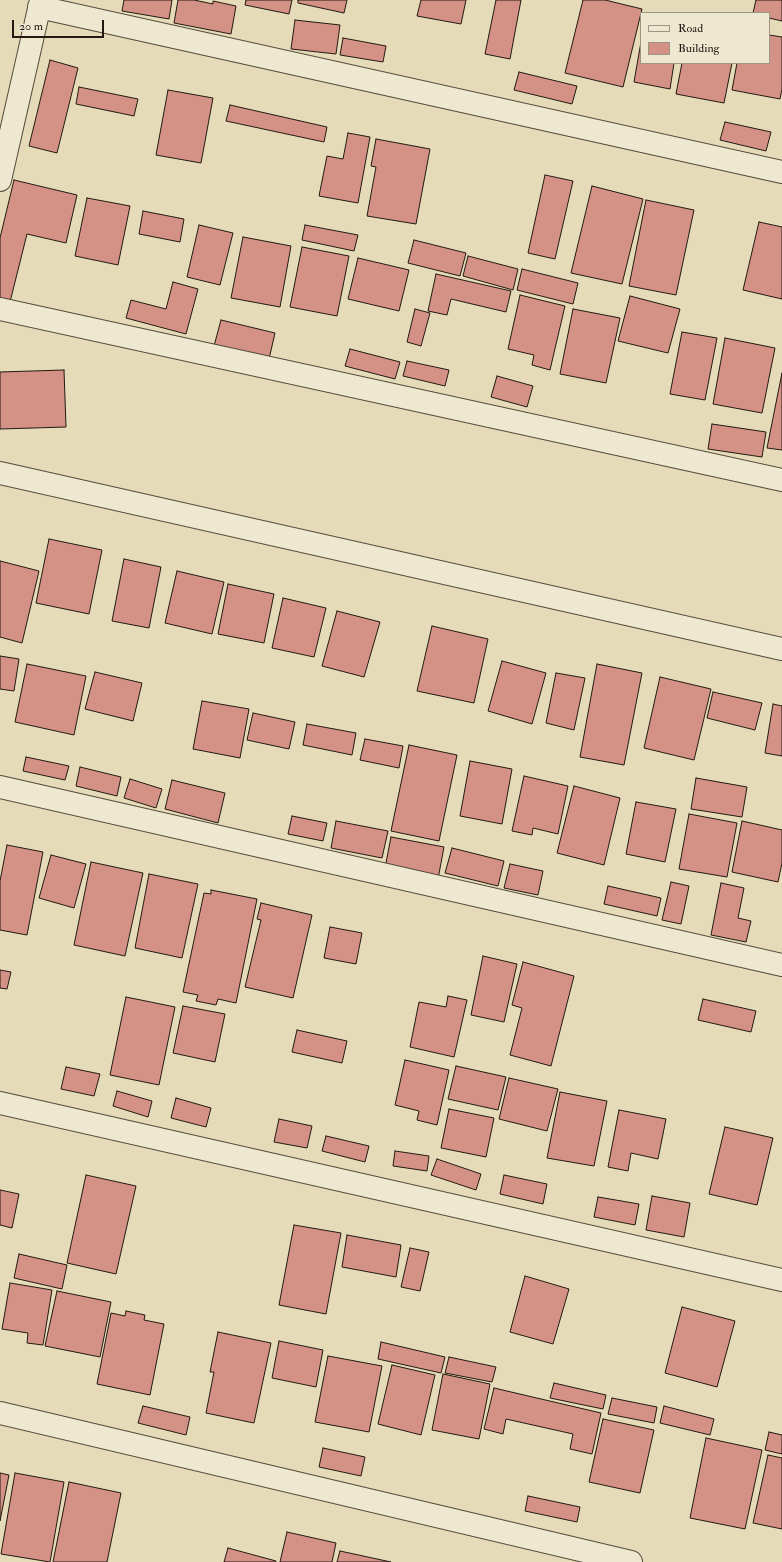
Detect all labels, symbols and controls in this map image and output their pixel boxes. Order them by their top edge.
scale bar [14,12,106,38]
legend [640,12,770,64]
text: 20 m [19,19,43,34]
text: Road [678,21,703,36]
text: Building [678,41,719,56]

